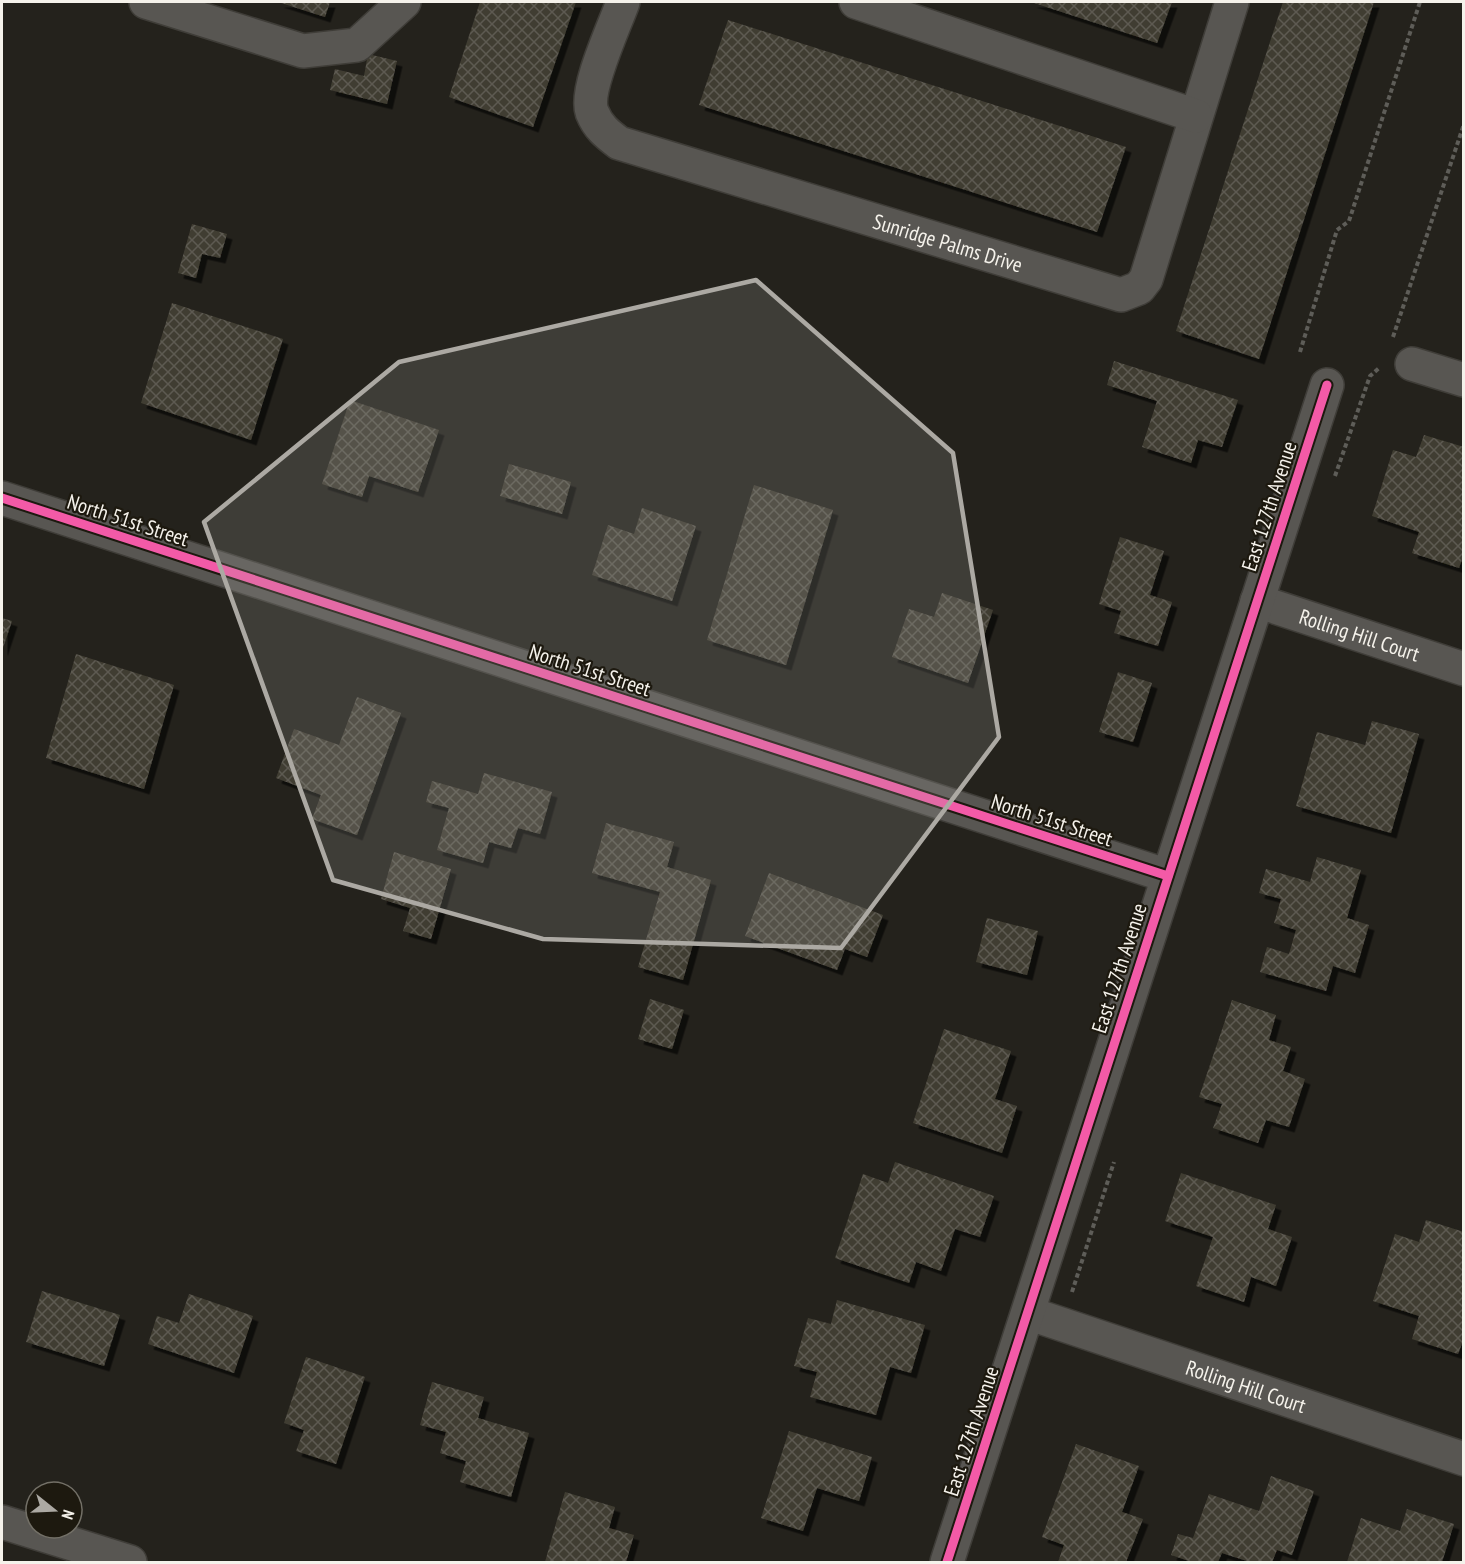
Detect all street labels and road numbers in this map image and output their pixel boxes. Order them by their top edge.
street label: Sunridge Palms Drive [870,207,1026,278]
street label: East 127th Avenue [1235,438,1303,574]
street label: North 51st Street [64,488,192,552]
street label: Rolling Hill Court [1296,602,1423,667]
street label: North 51st Street [526,638,654,702]
street label: North 51st Street [988,788,1116,852]
street label: East 127th Avenue [1085,900,1153,1036]
street label: Rolling Hill Court [1183,1353,1310,1419]
street label: East 127th Avenue [937,1363,1005,1499]

